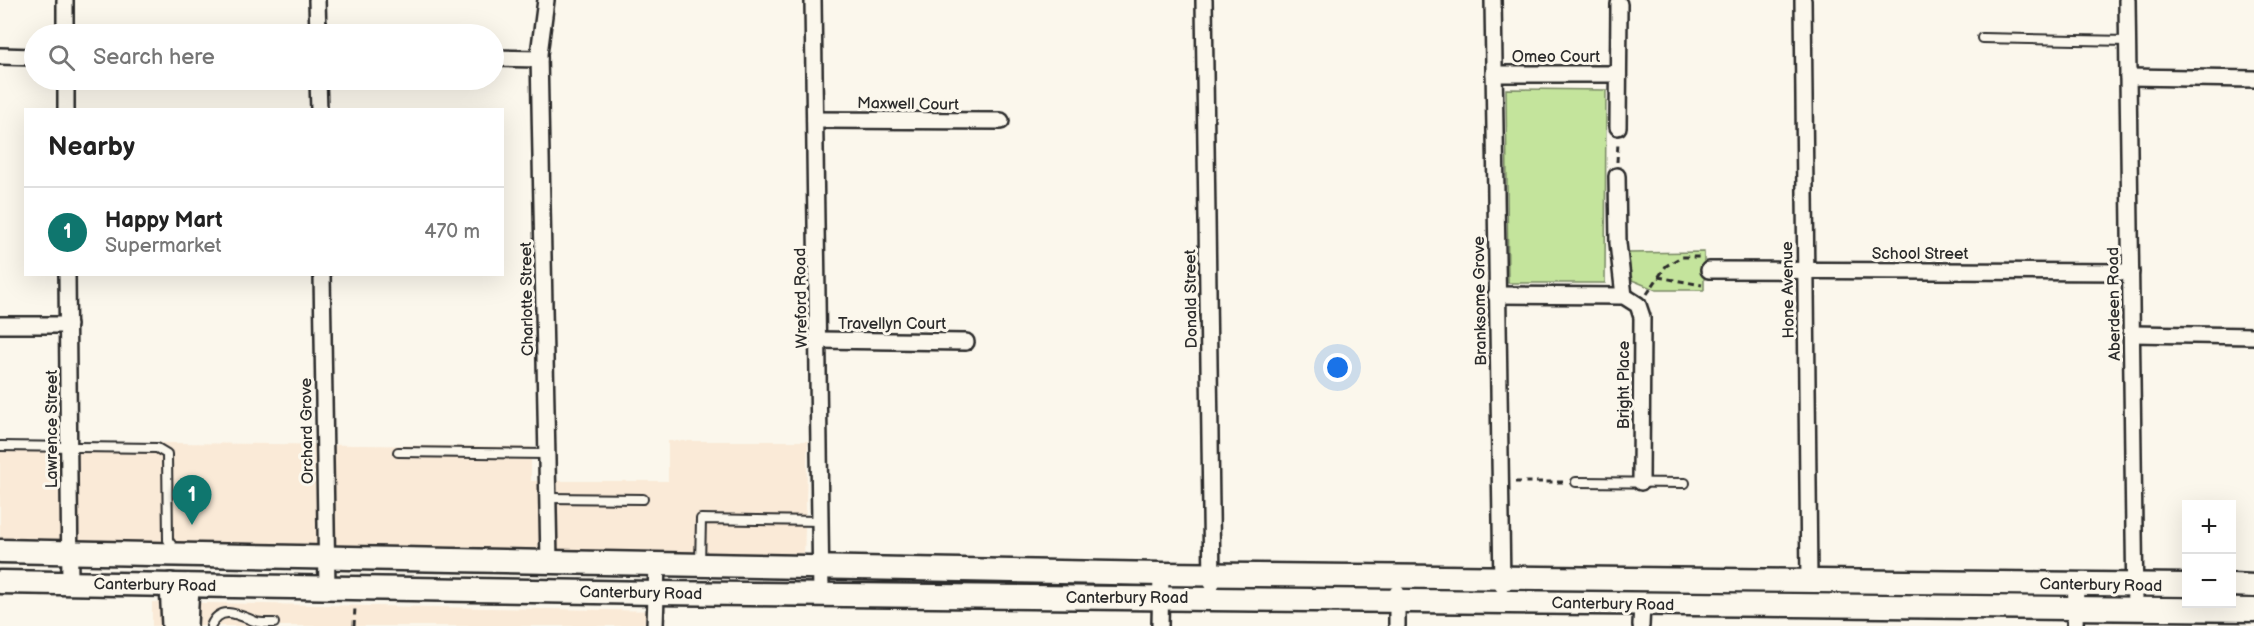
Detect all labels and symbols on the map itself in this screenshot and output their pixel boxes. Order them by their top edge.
street label: Omeo Court [1512,48,1600,67]
street label: Maxwell Court [857,94,959,115]
street label: Branksome Grove [1470,235,1491,366]
street label: Hone Avenue [1778,241,1799,339]
street label: Charlotte Street [517,242,538,356]
street label: School Street [1872,245,1968,264]
street label: Aberdeen Road [2104,247,2125,361]
street label: Wreford Road [791,248,812,348]
street label: Donald Street [1181,249,1202,349]
street label: Travellyn Court [838,315,946,334]
street label: Bright Place [1615,340,1634,429]
your location [1323,353,1352,382]
street label: Lawrence Street [43,370,62,488]
street label: Orchard Grove [297,377,318,484]
pin: 1 [172,476,212,525]
street label: Canterbury Road [93,575,216,596]
street label: Canterbury Road [2039,575,2162,596]
street label: Canterbury Road [579,583,702,604]
street label: Canterbury Road [1066,589,1188,608]
street label: Canterbury Road [1551,594,1674,615]

